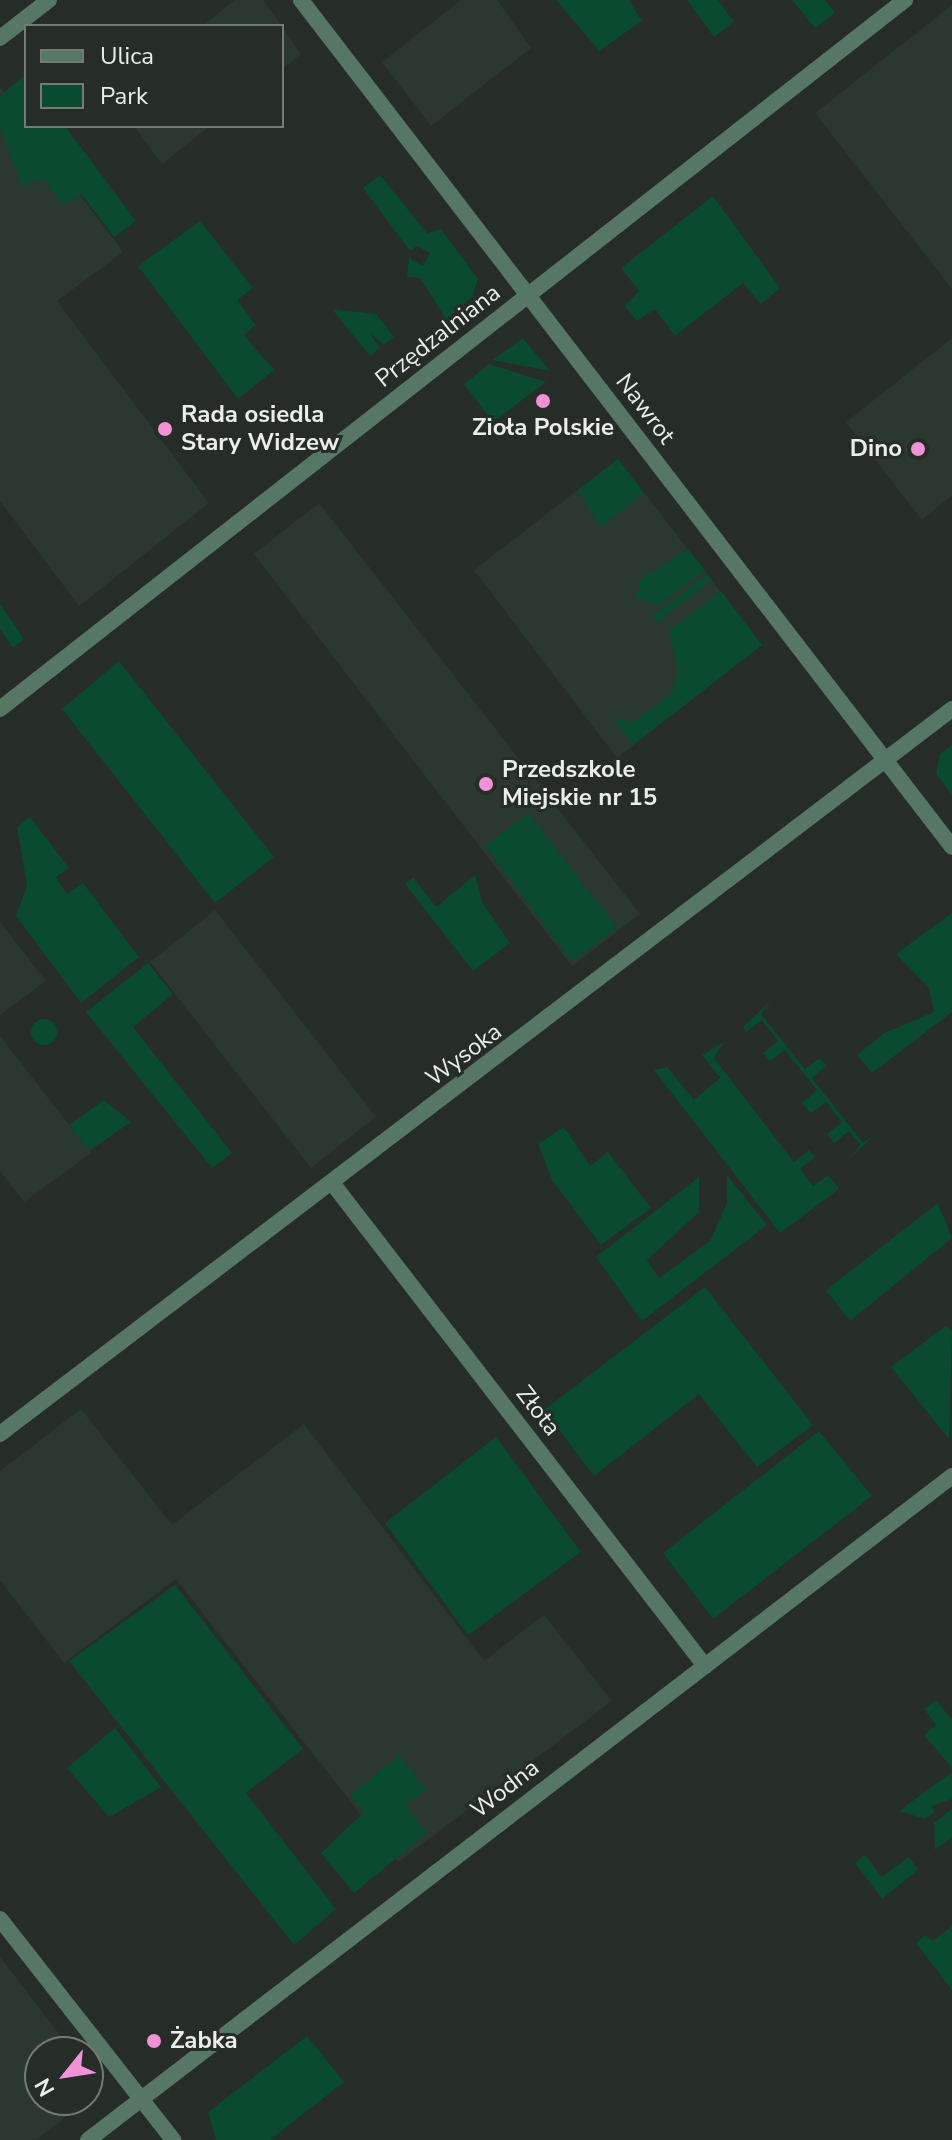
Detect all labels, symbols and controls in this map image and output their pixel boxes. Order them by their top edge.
legend [24,24,284,128]
text: Ulica [100,40,154,72]
text: Park [100,80,148,112]
street label: Przędzalniana [370,278,506,394]
street label: Nawrot [609,368,681,450]
marker: Zioła Polskie [534,392,552,410]
place label: Rada osiedla Stary Widzew [181,401,339,457]
place label: Zioła Polskie [472,414,614,442]
marker: Rada osiedla Stary Widzew [156,420,174,438]
place label: Dino [850,435,902,463]
marker: Dino [909,440,927,458]
place label: Przedszkole Miejskie nr 15 [502,756,657,812]
marker: Przedszkole Miejskie nr 15 [477,775,495,793]
street label: Wysoka [420,1017,508,1093]
street label: Złota [510,1380,566,1442]
street label: Wodna [465,1753,545,1825]
place label: Żabka [170,2027,238,2055]
marker: Żabka [145,2032,163,2050]
north arrow [24,2036,104,2116]
text: N [28,2072,62,2102]

